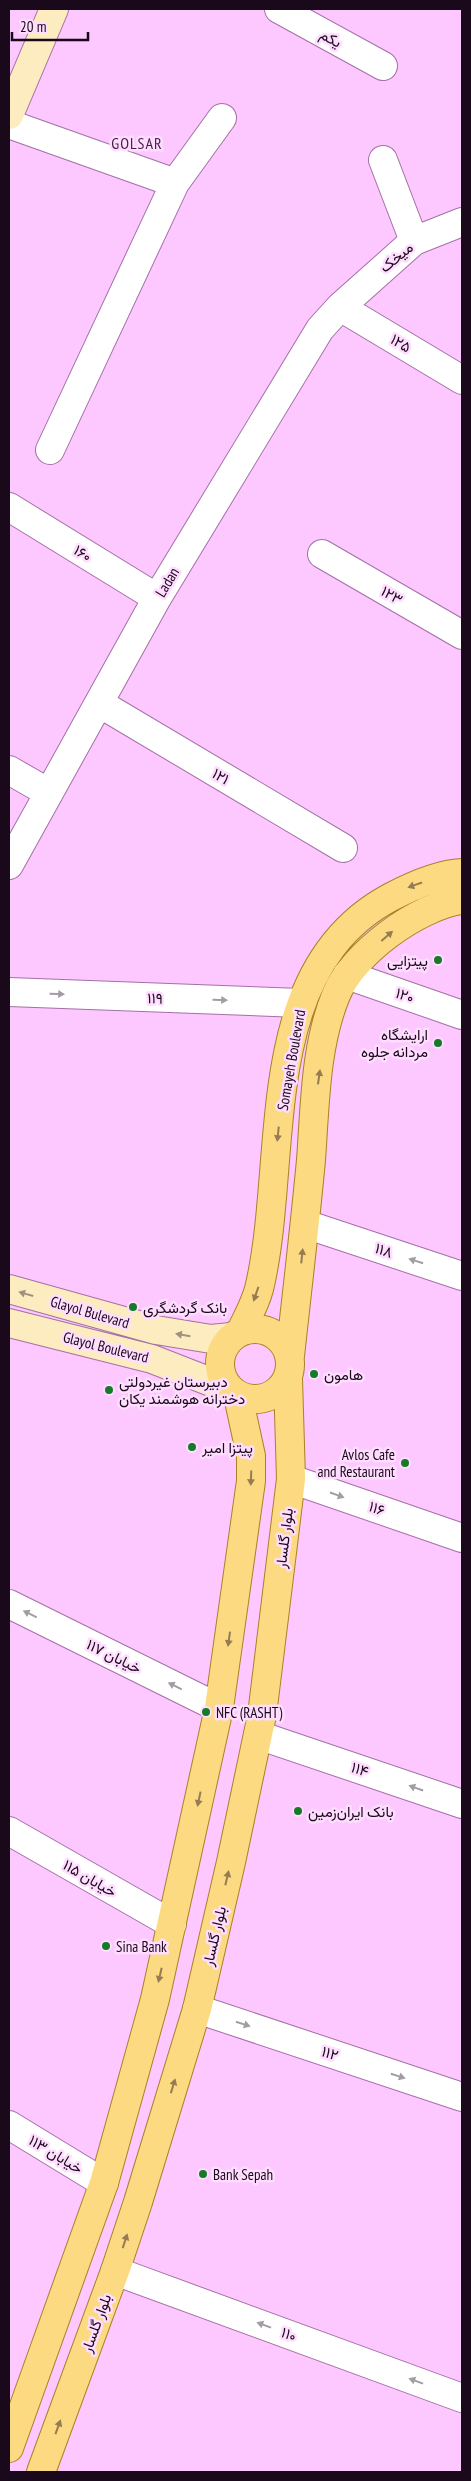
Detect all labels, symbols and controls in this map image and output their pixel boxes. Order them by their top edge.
scale bar [12,10,89,42]
text: 20 m [20,17,46,36]
street label: یکم [316,24,345,52]
district label: GOLSAR [111,133,163,153]
street label: میخک [375,238,417,276]
street label: ۱۲۵ [387,329,415,357]
street label: ۱۶۰ [70,540,96,566]
street label: Ladan [151,564,183,600]
street label: ۱۲۳ [378,581,406,609]
street label: ۱۲۱ [209,764,233,788]
one-way arrow [408,882,423,889]
one-way arrow [381,931,394,942]
place label: پیتزایی [387,951,428,971]
marker: پیتزایی [432,954,444,966]
street label: ۱۲۰ [393,983,417,1007]
street label: ۱۱۹ [147,988,163,1008]
one-way arrow [50,990,66,998]
one-way arrow [212,997,228,1005]
street label: Somayeh Boulevard [273,1008,309,1112]
place label: ارایشگاه مردانه جلوه [361,1025,428,1061]
marker: ارایشگاه مردانه جلوه [432,1037,444,1049]
one-way arrow [315,1068,323,1084]
one-way arrow [274,1126,282,1142]
street label: ۱۱۸ [373,1238,395,1262]
one-way arrow [298,1247,306,1263]
one-way arrow [408,1257,423,1265]
one-way arrow [252,1287,260,1302]
one-way arrow [18,1289,33,1297]
street label: Glayol Bulevard [48,1292,132,1332]
place label: بانک گردشگری [143,1298,227,1318]
marker: بانک گردشگری [127,1301,139,1313]
street label: Glayol Boulevard [61,1327,151,1367]
one-way arrow [175,1331,191,1339]
place label: هامون [324,1365,363,1384]
marker: هامون [308,1368,320,1380]
place label: دبیرستان غیردولتی دخترانه هوشمند یکان [119,1372,245,1408]
marker: دبیرستان غیردولتی دخترانه هوشمند یکان [103,1384,115,1396]
place label: پیتزا امیر [201,1438,253,1458]
marker: پیتزا امیر [186,1441,198,1453]
place label: Avlos Cafe and Restaurant [317,1445,395,1481]
marker: Avlos Cafe and Restaurant [399,1457,411,1469]
one-way arrow [246,1471,254,1487]
one-way arrow [330,1492,345,1499]
street label: ۱۱۶ [366,1496,388,1520]
street label: بلوار گلسار [271,1507,297,1570]
one-way arrow [22,1610,37,1619]
one-way arrow [224,1632,232,1648]
street label: خیابان ۱۱۷ [83,1635,145,1677]
one-way arrow [168,1682,182,1690]
place label: NFC (RASHT) [216,1703,283,1722]
marker: NFC (RASHT) [200,1706,212,1718]
street label: ۱۱۴ [349,1757,372,1781]
one-way arrow [408,1784,423,1792]
one-way arrow [195,1791,203,1807]
place label: بانک ایران‌زمین [308,1802,394,1822]
marker: بانک ایران‌زمین [292,1805,304,1817]
street label: خیابان ۱۱۵ [60,1855,120,1901]
one-way arrow [223,1870,231,1885]
street label: بلوار گلسار [198,1904,230,1969]
place label: Sina Bank [116,1937,167,1956]
marker: Sina Bank [100,1940,112,1952]
one-way arrow [156,1967,164,1982]
one-way arrow [236,2021,251,2029]
street label: ۱۱۲ [319,2041,341,2065]
one-way arrow [390,2072,405,2080]
one-way arrow [170,2078,178,2093]
street label: خیابان ۱۱۳ [26,2130,86,2178]
place label: Bank Sepah [213,2165,273,2184]
marker: Bank Sepah [197,2168,209,2180]
one-way arrow [121,2233,129,2248]
street label: بلوار گلسار [76,2291,115,2356]
one-way arrow [256,2321,271,2329]
street label: ۱۱۰ [279,2323,299,2345]
one-way arrow [409,2377,424,2384]
one-way arrow [55,2419,62,2434]

